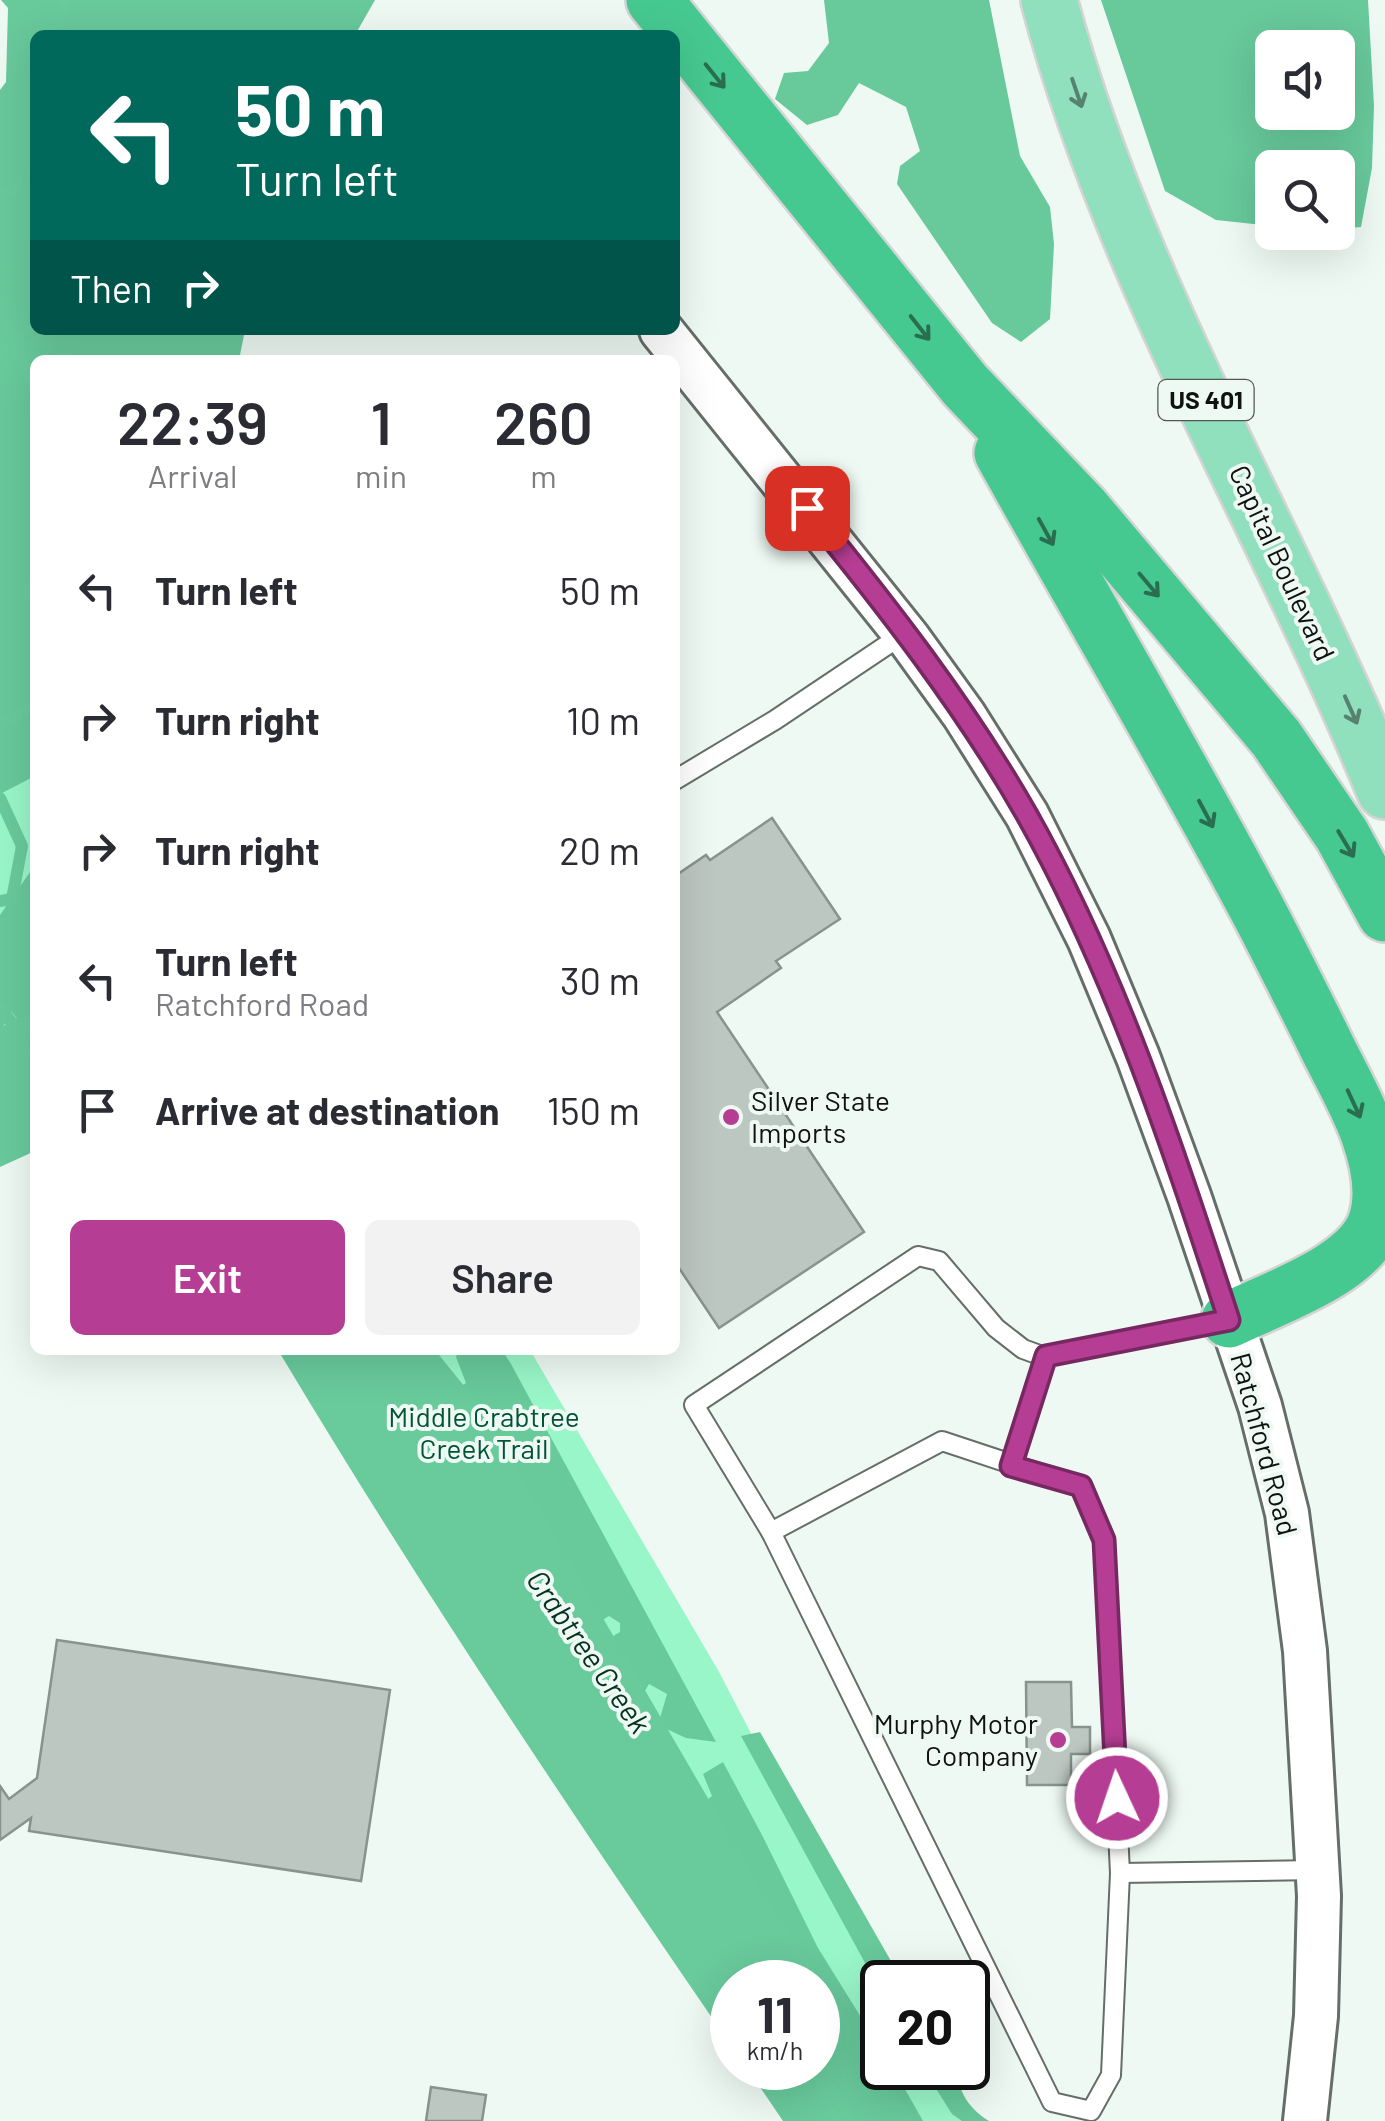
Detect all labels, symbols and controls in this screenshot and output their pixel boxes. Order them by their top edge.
map controls [1255,30,1355,250]
button: sound [1255,30,1355,130]
one-way arrow [704,62,726,88]
text: 50 m [235,66,385,150]
icon: left [70,70,200,200]
one-way arrow [1069,77,1087,108]
button: search [1255,150,1355,250]
text: Turn left [235,151,399,205]
icon: right [173,260,228,315]
text: Then [70,265,153,311]
one-way arrow [909,314,930,341]
road number: US 401 [1158,380,1254,420]
text: 22:39 [117,385,268,457]
text: 1 [370,385,392,457]
text: 260 [494,385,593,457]
text: Arrival [148,456,237,494]
text: min [355,456,407,494]
text: m [530,456,557,494]
street label: Capital Boulevard [1223,459,1343,666]
pin [765,466,850,551]
icon: arrive [780,481,835,536]
one-way arrow [1036,516,1056,546]
icon: left [70,563,125,618]
text: Turn left [155,567,298,613]
text: 50 m [560,567,640,613]
one-way arrow [1138,572,1160,598]
icon: right [70,693,125,748]
one-way arrow [1342,694,1361,724]
text: Turn right [155,697,320,743]
text: 10 m [566,697,640,743]
one-way arrow [1197,799,1217,829]
icon: right [70,823,125,878]
text: Turn right [155,827,320,873]
text: 20 m [559,827,640,873]
one-way arrow [1336,829,1356,858]
text: Turn left [155,938,298,984]
icon: left [70,953,125,1008]
text: 30 m [560,957,640,1003]
text: Ratchford Road [155,984,369,1022]
icon: arrive [70,1083,125,1138]
place label: Silver State Imports [751,1083,890,1149]
text: Arrive at destination [155,1087,500,1133]
text: 150 m [547,1087,640,1133]
one-way arrow [1346,1088,1365,1118]
marker: Silver State Imports [720,1106,742,1128]
button: Exit [70,1220,345,1335]
button: Share [365,1220,640,1335]
street label: Ratchford Road [1224,1349,1306,1539]
park label: Middle Crabtree Creek Trail [388,1399,580,1465]
water label: Crabtree Creek [520,1562,659,1740]
place label: Murphy Motor Company [874,1706,1038,1772]
marker: Murphy Motor Company [1047,1729,1069,1751]
position arrow [1065,1746,1169,1850]
speed limit sign: 20 [860,1960,990,2090]
text: 11 [757,1983,793,2043]
text: km/h [747,2035,803,2065]

